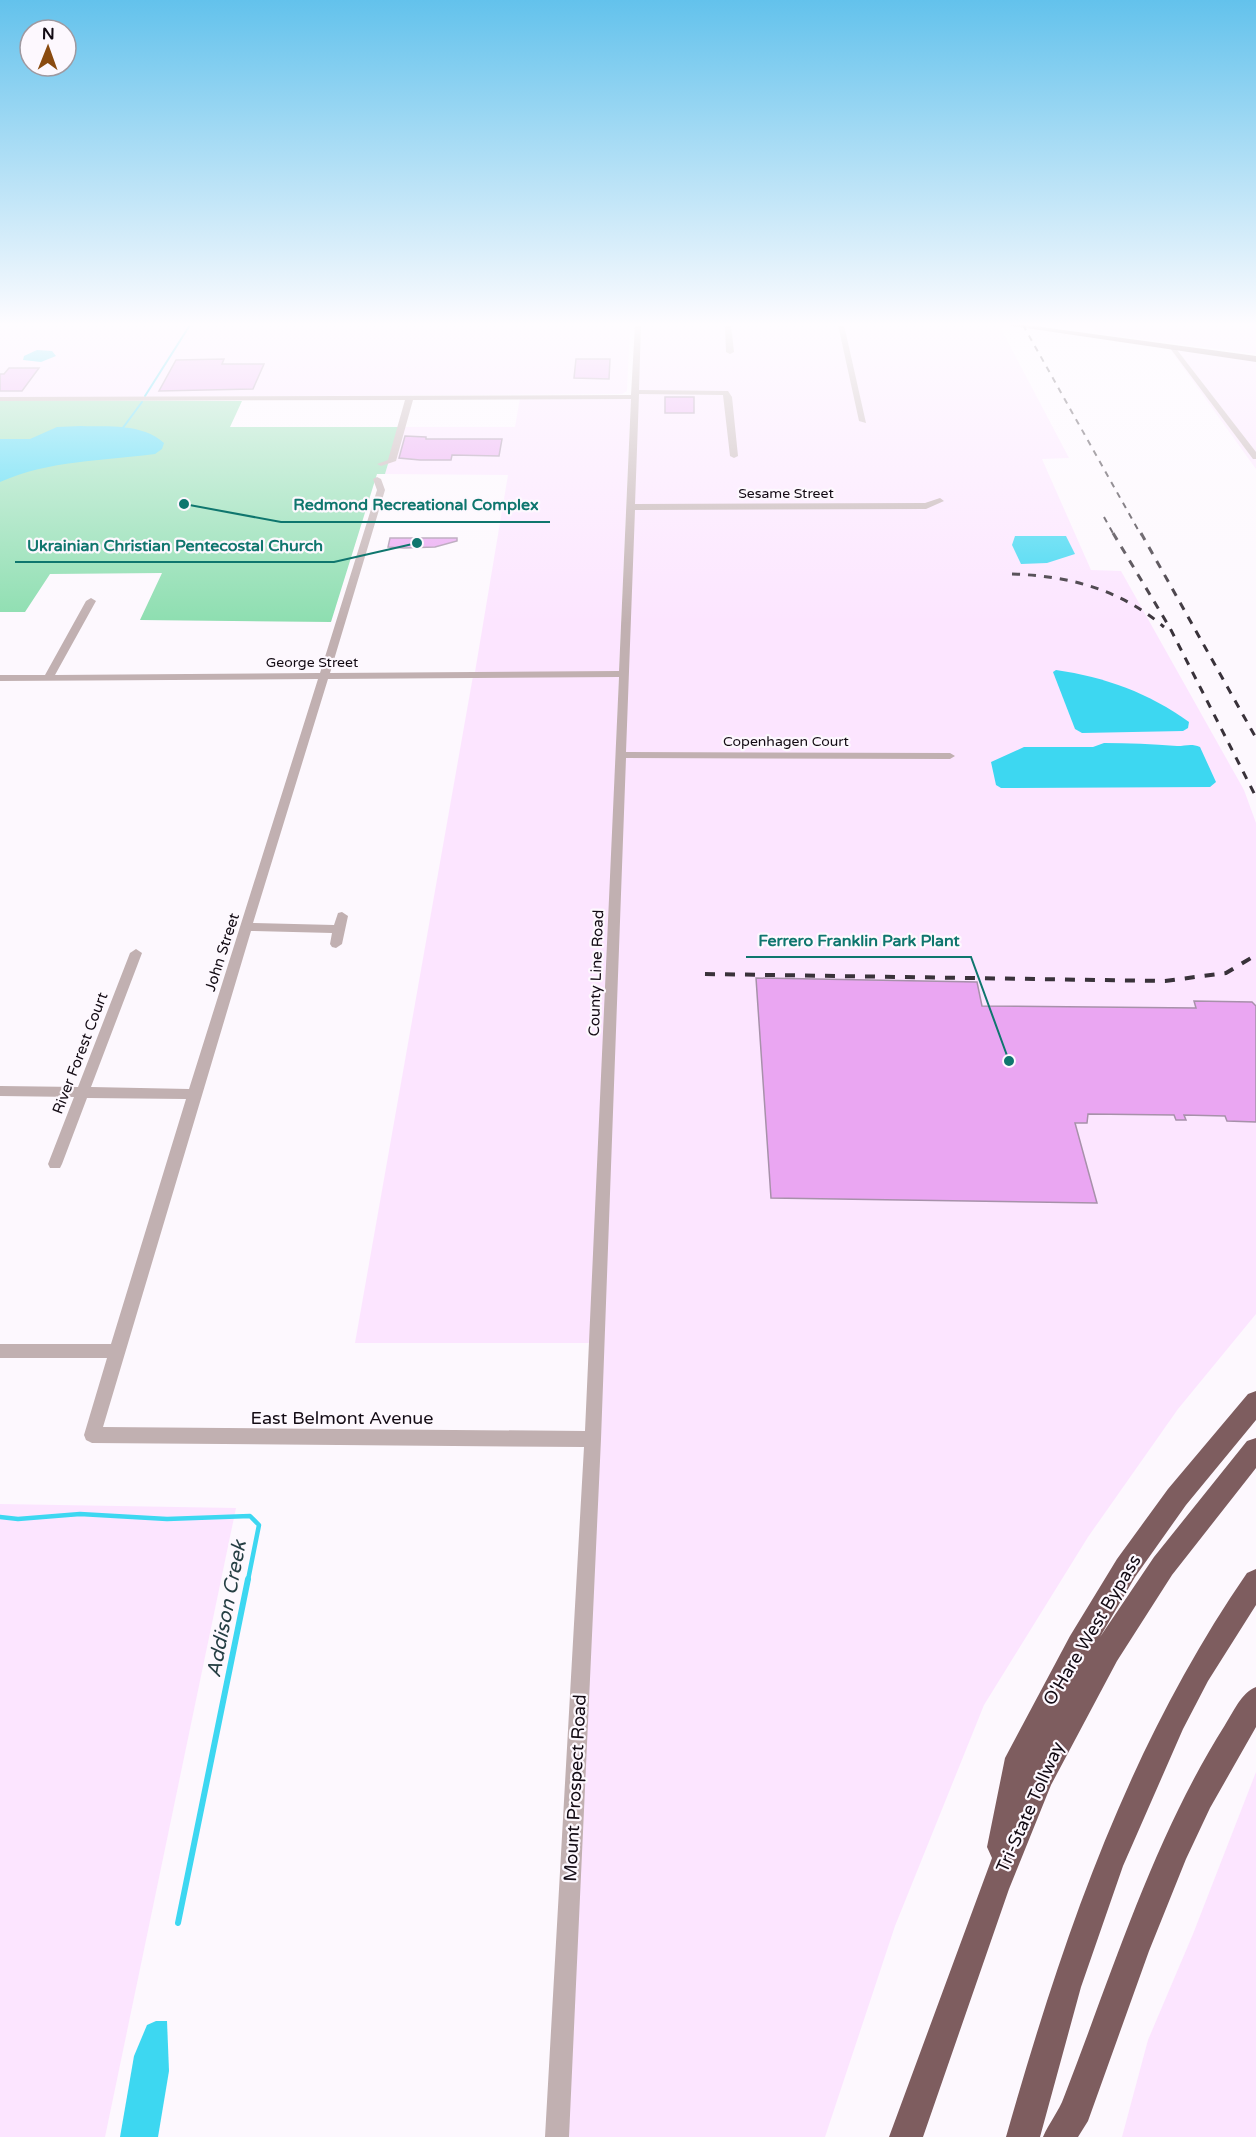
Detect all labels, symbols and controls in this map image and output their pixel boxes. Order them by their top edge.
north arrow [18,18,78,78]
text: N [42,24,55,44]
street label: Sesame Street [738,485,834,502]
callout: Redmond Recreational Complex [281,488,550,522]
text: Redmond Recreational Complex [293,495,539,515]
callout: Ukrainian Christian Pentecostal Church [15,528,334,562]
text: Ukrainian Christian Pentecostal Church [27,536,323,556]
street label: George Street [266,654,359,671]
street label: Copenhagen Court [723,733,850,750]
street label: County Line Road [585,909,607,1037]
street label: John Street [201,910,243,993]
callout: Ferrero Franklin Park Plant [746,923,971,957]
text: Ferrero Franklin Park Plant [758,931,961,951]
street label: River Forest Court [49,989,112,1116]
street label: East Belmont Avenue [251,1407,433,1429]
water label: Addison Creek [202,1537,252,1679]
street label: O'Hare West Bypass [1038,1551,1146,1709]
street label: Mount Prospect Road [559,1694,591,1882]
street label: Tri-State Tollway [991,1738,1069,1876]

